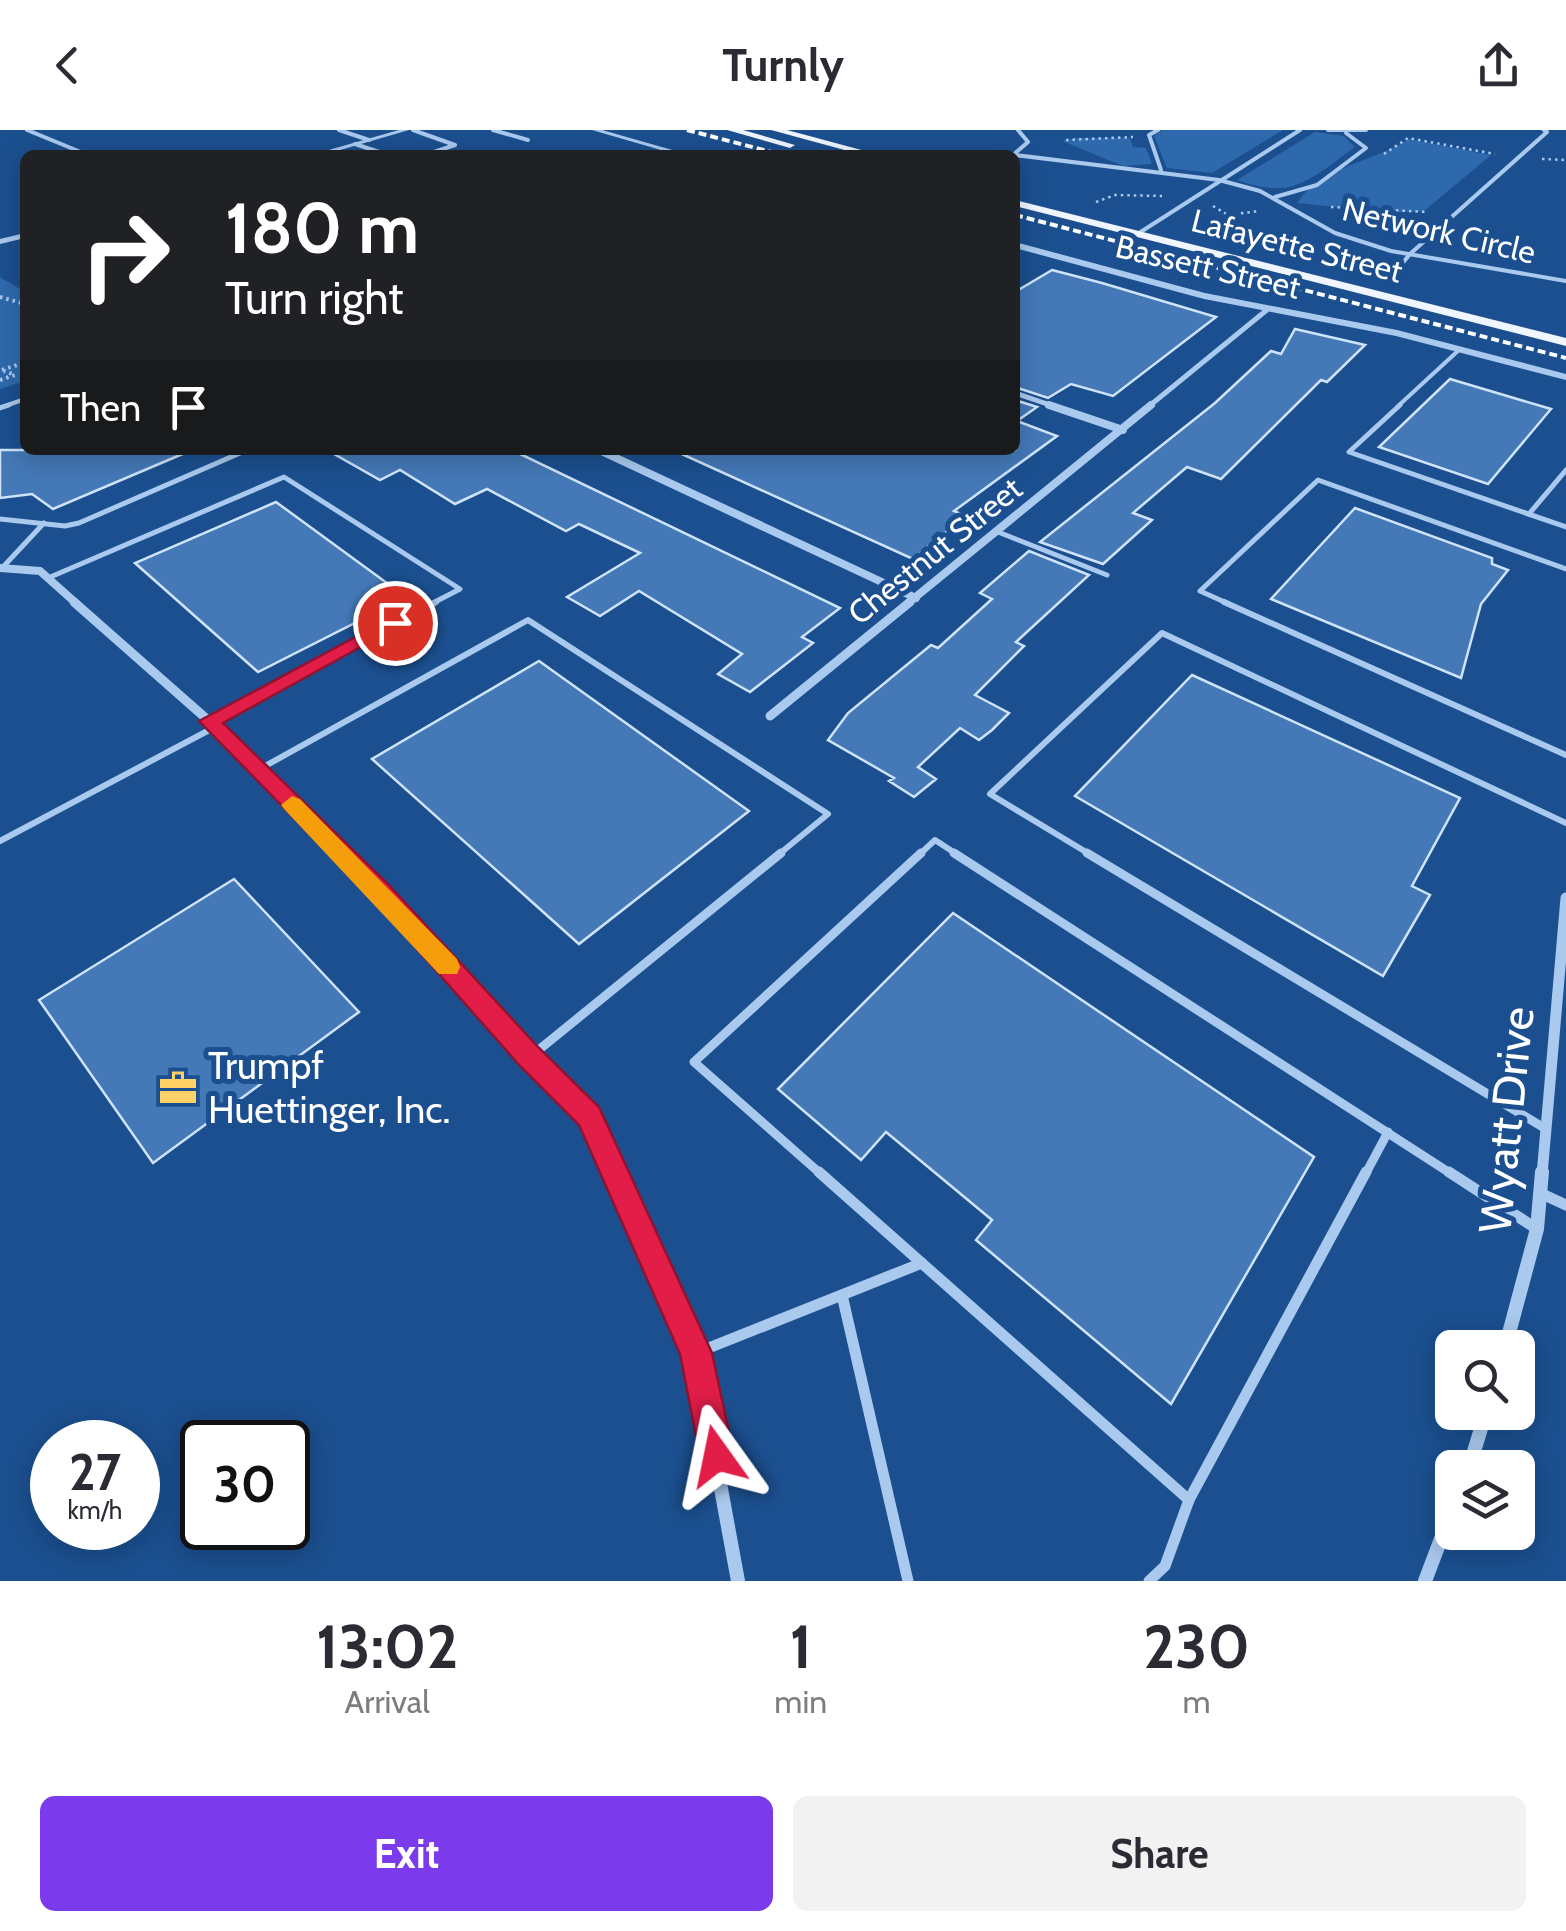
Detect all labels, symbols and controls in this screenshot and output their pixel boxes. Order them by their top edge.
icon: back [40,38,95,93]
text: Turnly [722,38,844,92]
icon: share [1471,38,1526,93]
text: 180 m [225,185,419,271]
street label: Network Circle [1339,189,1539,272]
icon: right [60,190,190,320]
street label: Lafayette Street [1188,200,1407,291]
street label: Bassett Street [1112,226,1304,307]
text: Turn right [225,271,404,325]
icon: arrive [161,380,216,435]
text: Then [60,384,141,431]
street label: Chestnut Street [840,469,1030,633]
pin [353,581,438,666]
icon: arrive [368,596,423,651]
street label: Wyatt Drive [1467,1004,1545,1236]
place label: Trumpf Huettinger, Inc. [208,1042,450,1133]
office icon: Trumpf Huettinger, Inc. [157,1067,199,1109]
map controls [1435,1330,1535,1550]
button: search [1435,1330,1535,1430]
position arrow [665,1404,769,1508]
speed limit sign: 30 [180,1420,310,1550]
text: 27 [69,1442,121,1503]
button: layers [1435,1450,1535,1550]
text: km/h [68,1495,122,1525]
text: 13:02 [316,1610,458,1683]
text: 1 [790,1610,812,1683]
text: 230 [1143,1610,1250,1683]
text: Arrival [345,1682,430,1721]
text: min [774,1682,827,1721]
text: m [1183,1682,1211,1721]
button: Exit [40,1796,773,1911]
button: Share [793,1796,1526,1911]

